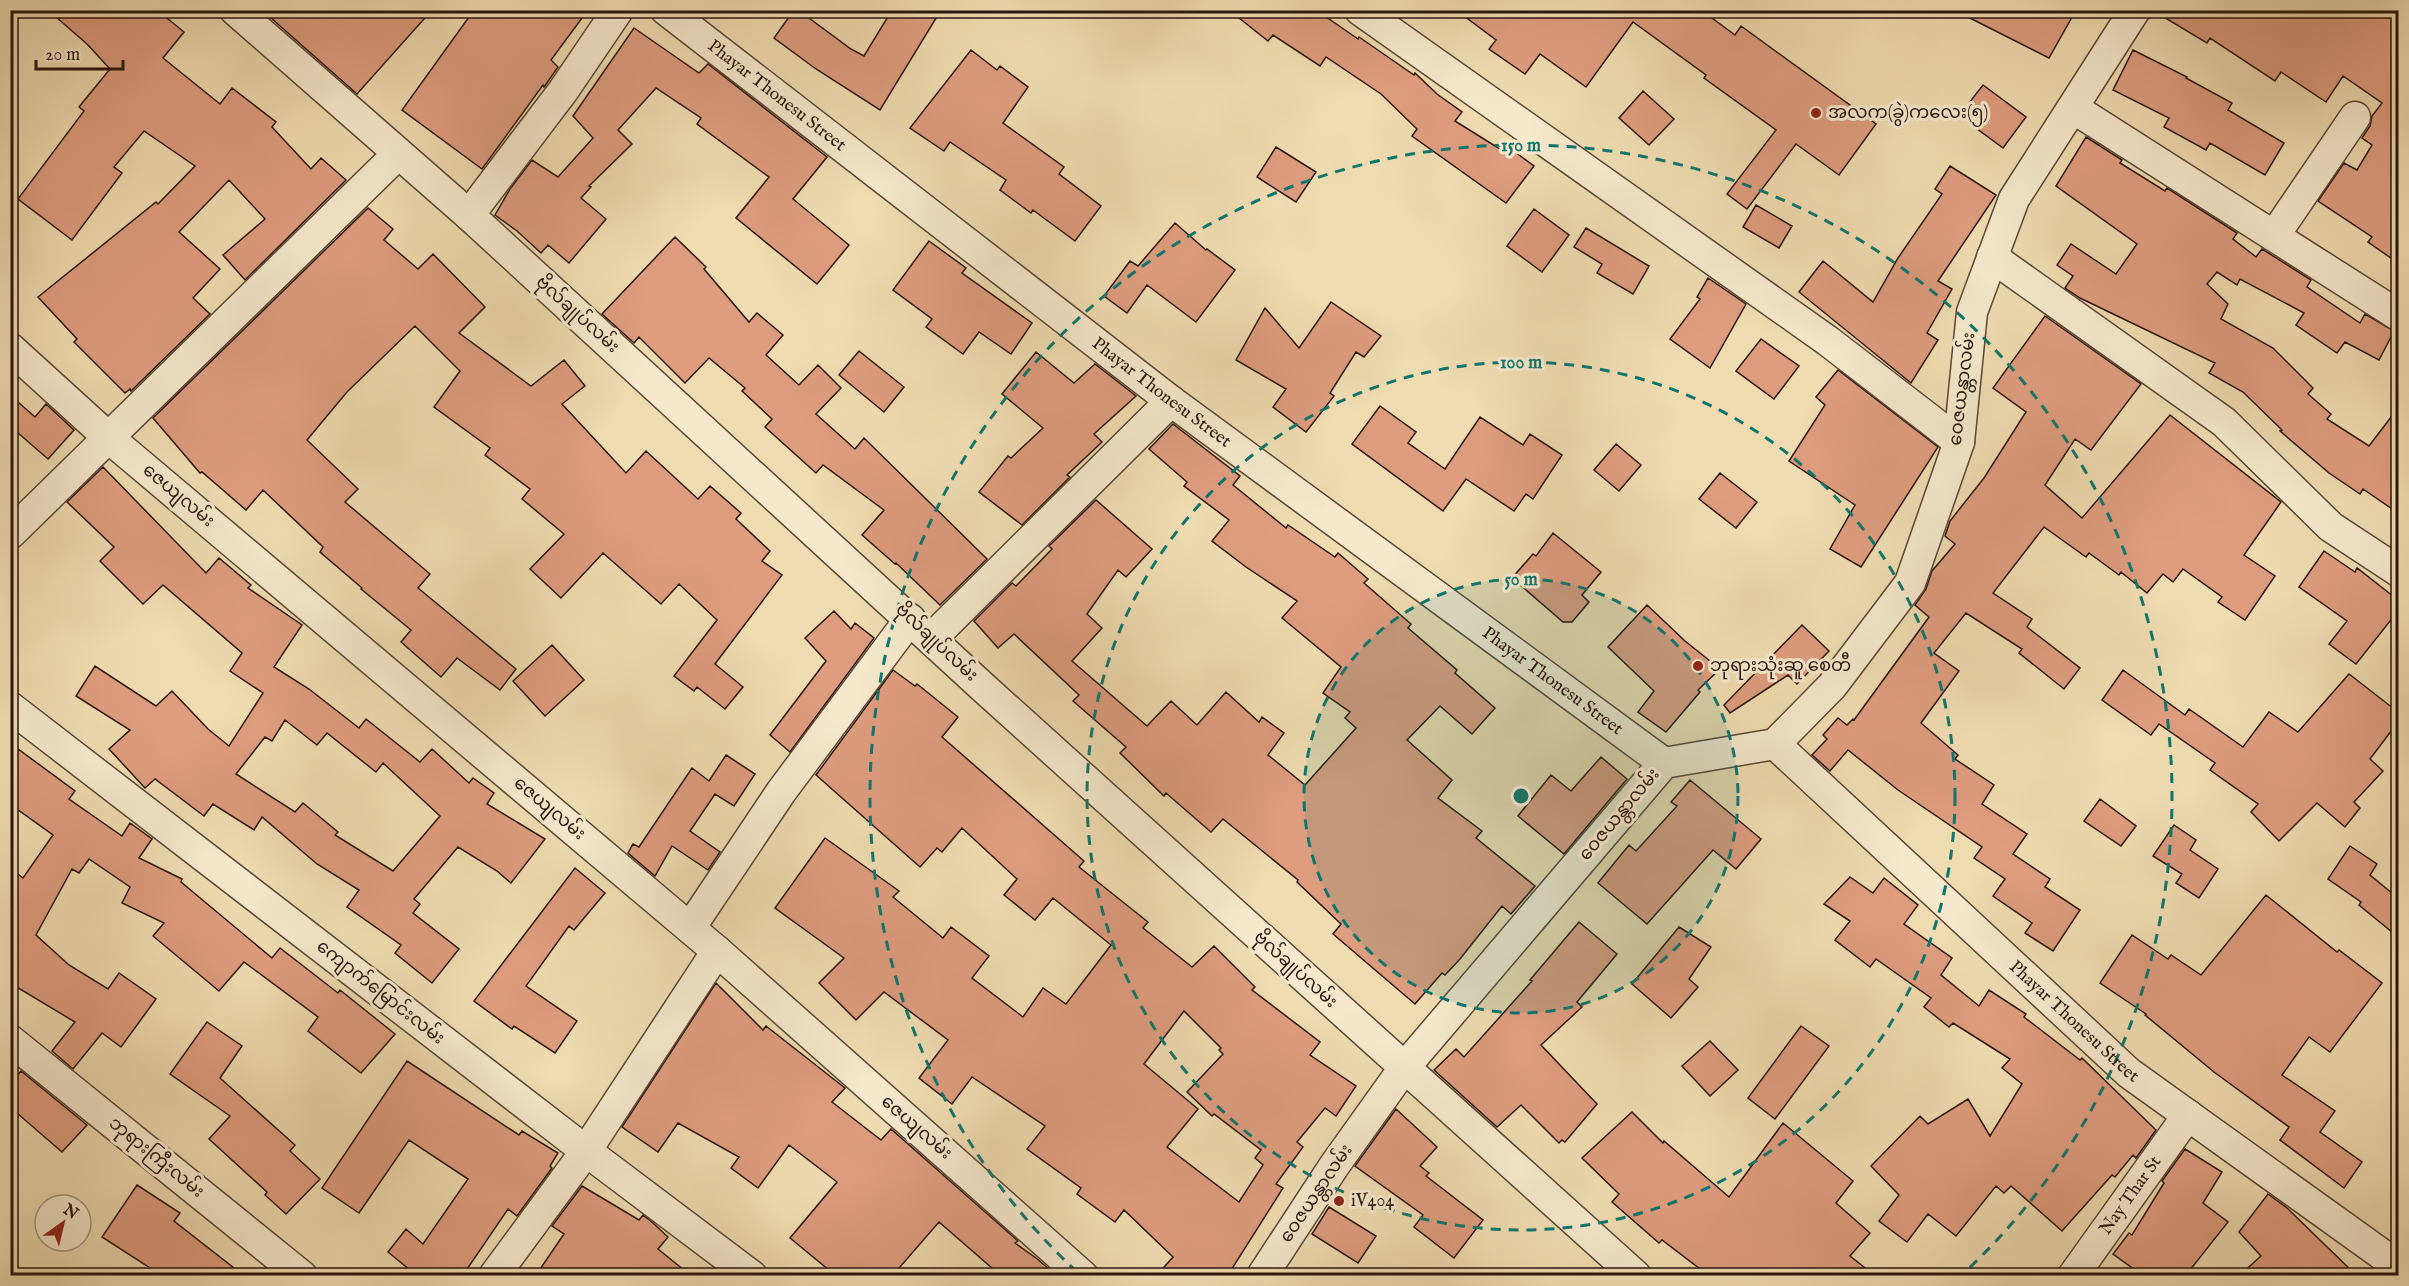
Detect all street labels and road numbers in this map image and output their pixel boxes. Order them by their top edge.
street label: Phayar Thonesu Street [703,35,851,157]
street label: ဗိုလ်ချုပ်လမ်း [529,268,626,360]
street label: ဝေဇယန္တာလမ်း [1942,331,1983,447]
street label: Phayar Thonesu Street [1087,332,1236,453]
street label: ဇေယျလမ်း [136,457,221,534]
street label: ဗိုလ်ချုပ်လမ်း [888,596,985,689]
street label: Phayar Thonesu Street [1478,622,1628,740]
street label: ဝေဇယန္တာလမ်း [1572,762,1667,867]
street label: ဇေယျလမ်း [507,770,592,847]
street label: ဗိုလ်ချုပ်လမ်း [1247,923,1344,1015]
street label: ကျောက်မြောင်းလမ်း [310,933,451,1052]
street label: Phayar Thonesu Street [2004,956,2143,1088]
street label: ဇေယျလမ်း [874,1089,958,1167]
street label: ဘုရားကြီးလမ်း [102,1109,211,1205]
street label: ဝေဇယန္တာလမ်း [1273,1139,1360,1249]
street label: Nay Thar St [2094,1151,2167,1240]

